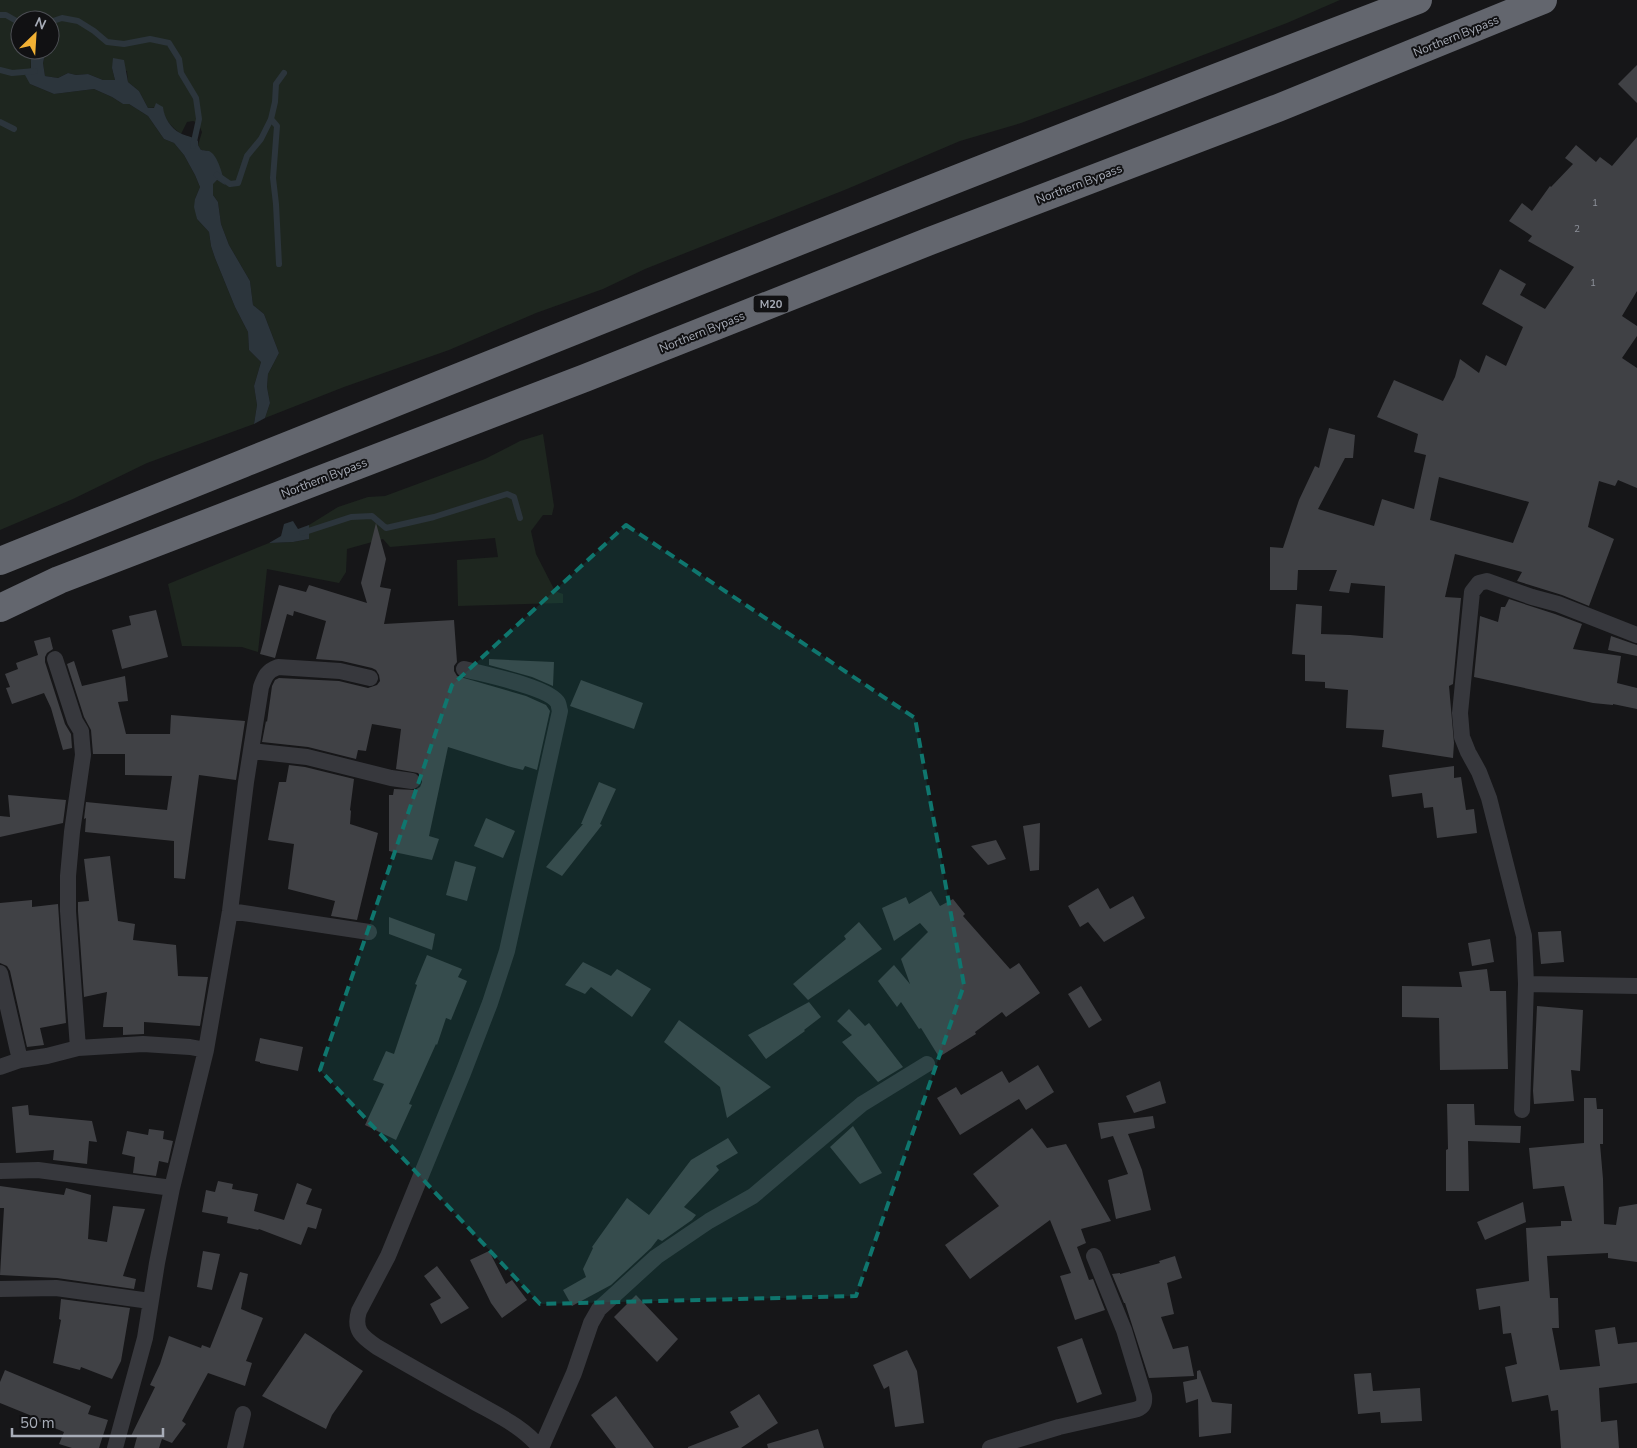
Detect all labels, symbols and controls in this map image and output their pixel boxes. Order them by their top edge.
north arrow [10,10,60,60]
street label: Northern Bypass [1411,11,1501,60]
text: N [32,13,49,34]
street label: Northern Bypass [1034,160,1125,208]
house number: 1 [1592,196,1598,210]
house number: 2 [1574,222,1580,236]
house number: 1 [1590,276,1596,290]
road number: M20 [754,296,788,312]
street label: Northern Bypass [657,307,747,356]
street label: Northern Bypass [279,454,370,502]
scale bar [12,1406,164,1438]
text: 50 m [20,1413,55,1433]

